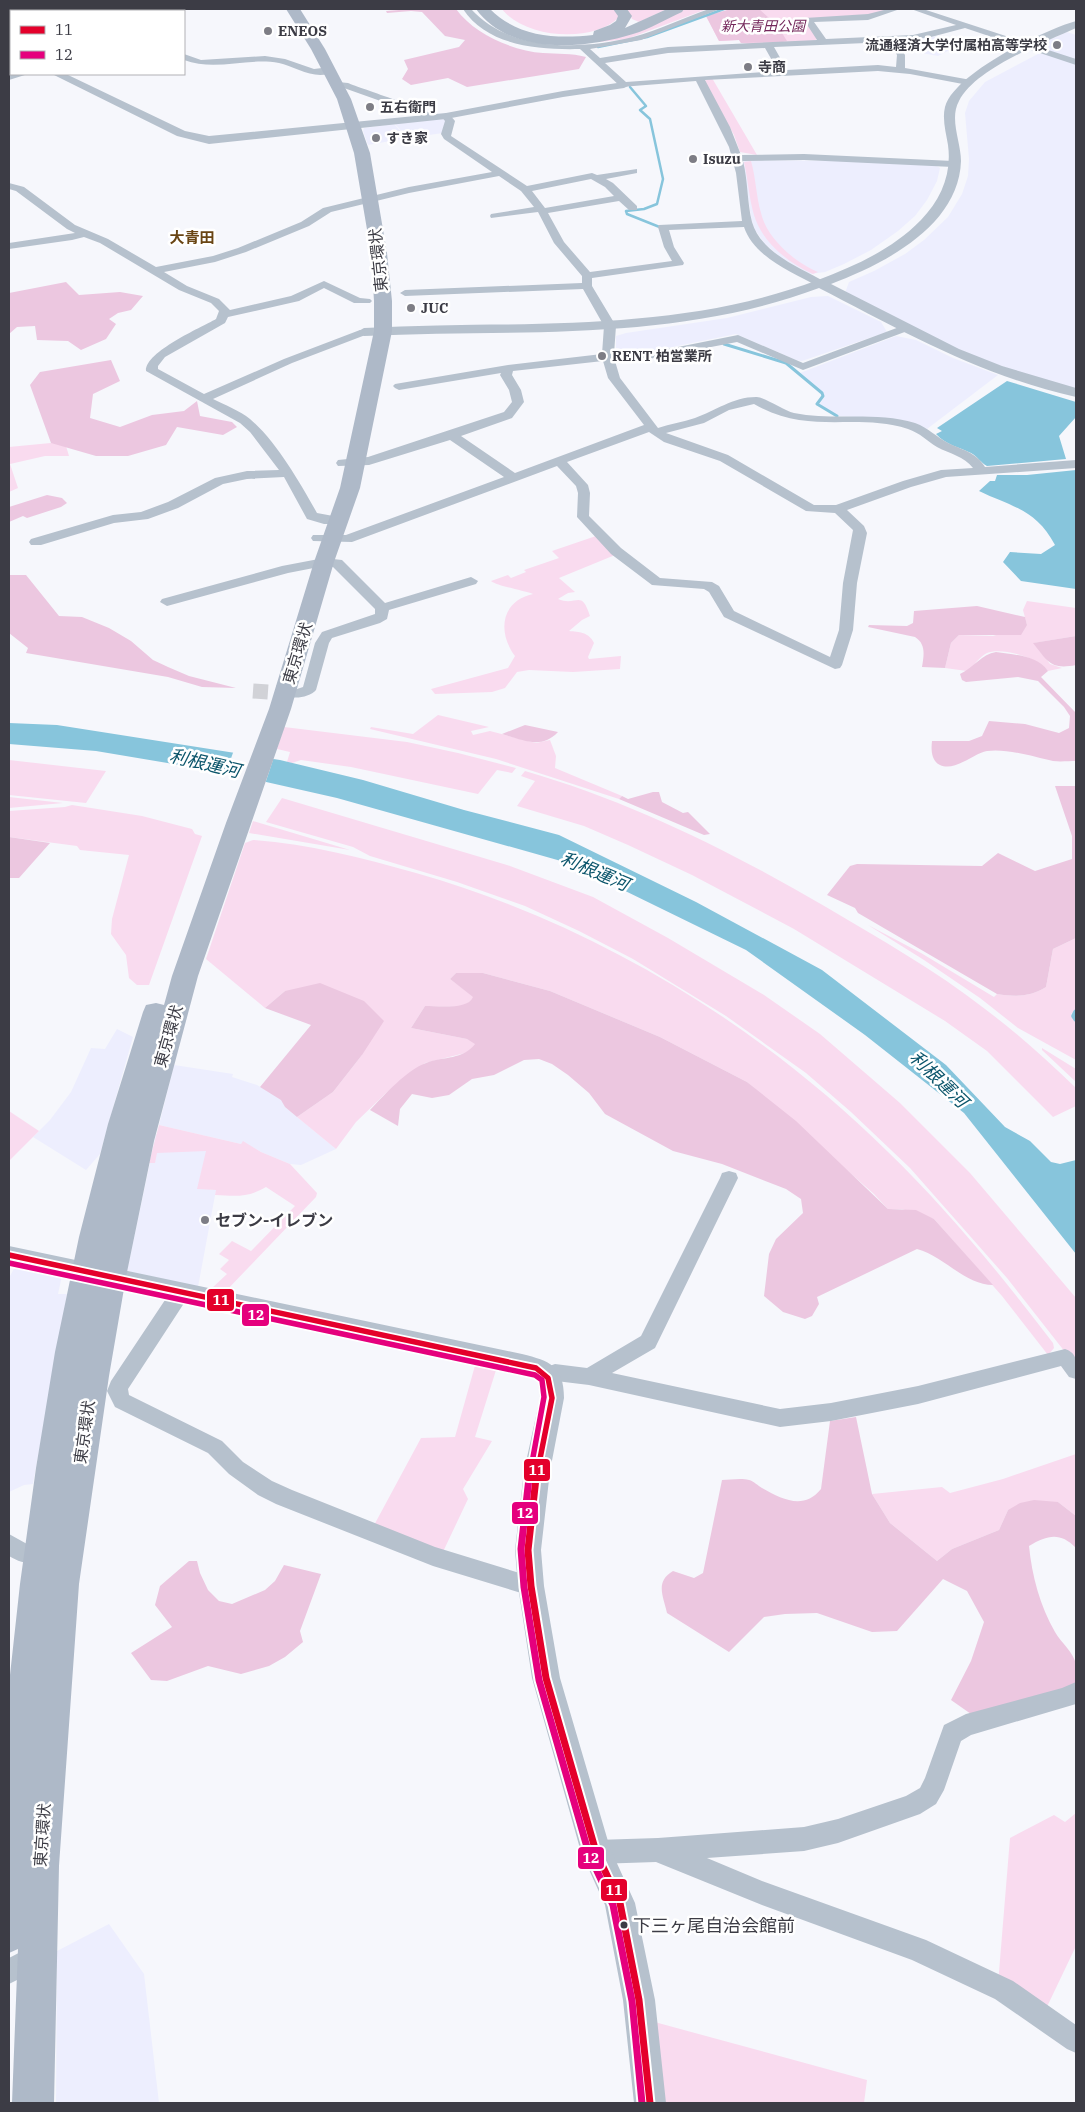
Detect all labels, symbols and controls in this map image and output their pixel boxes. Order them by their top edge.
legend [10,10,185,75]
park label: 新大青田公園 [721,17,807,35]
text: 11 [55,20,73,39]
place label: ENEOS [278,22,327,40]
marker: ENEOS [262,25,274,37]
place label: 流通経済大学付属柏高等学校 [865,36,1047,54]
marker: 流通経済大学付属柏高等学校 [1051,39,1063,51]
text: 12 [55,45,73,64]
place label: 寺商 [758,58,786,76]
marker: 寺商 [742,61,754,73]
place label: 五右衛門 [380,98,436,116]
marker: 五右衛門 [364,101,376,113]
place label: すき家 [386,129,428,147]
marker: すき家 [370,132,382,144]
place label: Isuzu [703,150,741,168]
marker: Isuzu [687,153,699,165]
street label: 東京環状 [365,227,391,293]
district label: 大青田 [169,228,215,247]
place label: JUC [421,299,448,317]
marker: JUC [405,302,417,314]
place label: RENT 柏営業所 [612,347,712,365]
marker: RENT 柏営業所 [596,350,608,362]
street label: 東京環状 [278,619,316,687]
water label: 利根運河 [167,744,246,783]
water label: 利根運河 [557,846,635,897]
street label: 東京環状 [150,1002,186,1070]
water label: 利根運河 [905,1046,975,1114]
place label: セブン-イレブン [215,1210,333,1230]
marker: セブン-イレブン [199,1214,211,1226]
line badge: 11 [206,1288,235,1312]
text: 11 [213,1291,229,1309]
line badge: 12 [241,1303,270,1327]
text: 12 [248,1306,264,1324]
street label: 東京環状 [70,1399,98,1465]
line badge: 11 [523,1458,551,1482]
text: 11 [529,1461,545,1479]
line badge: 12 [511,1501,539,1525]
text: 12 [517,1504,533,1522]
street label: 東京環状 [30,1802,54,1868]
line badge: 12 [577,1846,605,1870]
text: 12 [583,1849,599,1867]
line badge: 11 [600,1878,628,1902]
text: 11 [606,1881,622,1899]
place label: 下三ヶ尾自治会館前 [633,1914,795,1937]
marker: 下三ヶ尾自治会館前 [619,1920,629,1930]

